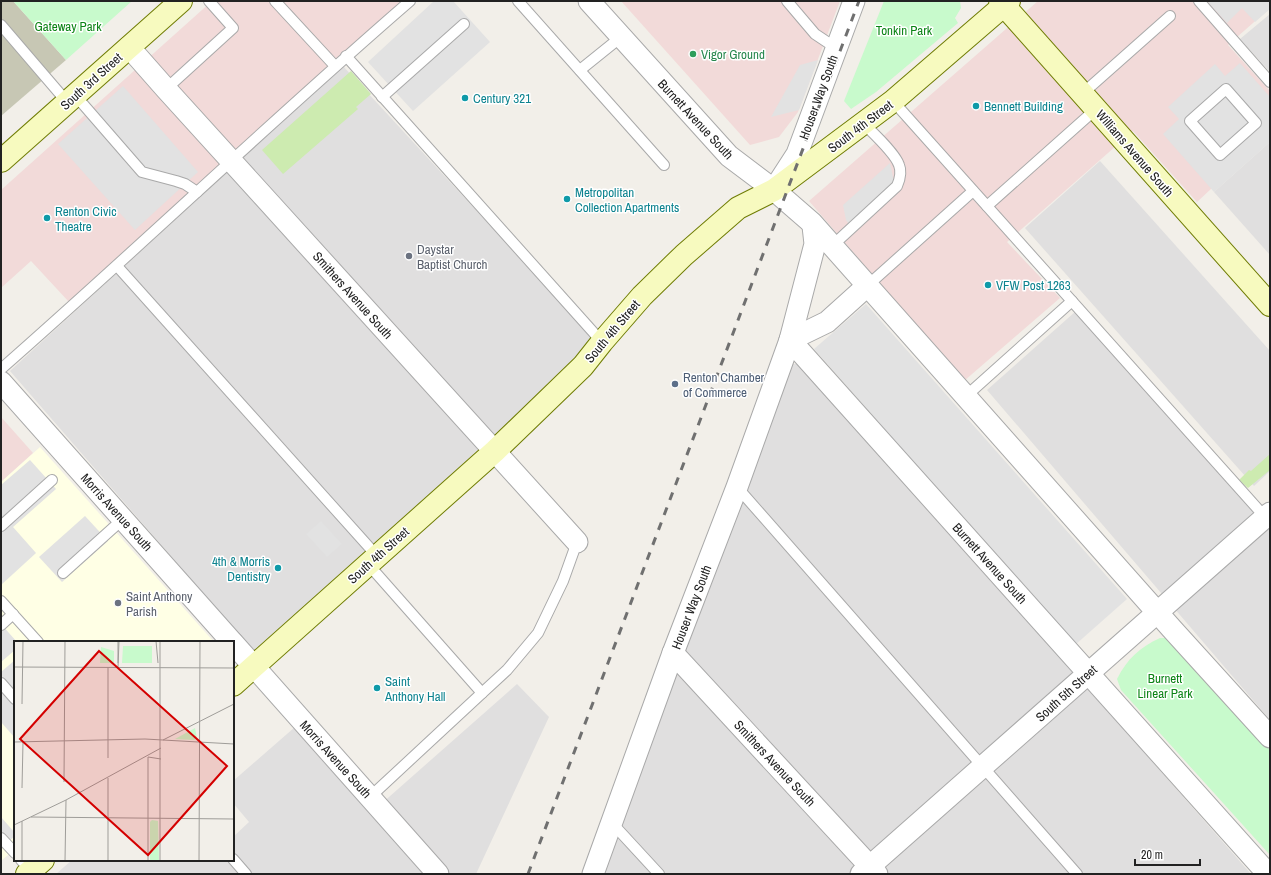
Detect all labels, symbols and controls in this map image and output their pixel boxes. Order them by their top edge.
park label: Gateway Park [35,18,102,35]
park label: Tonkin Park [876,22,933,39]
place label: Vigor Ground [701,46,765,63]
street label: South 3rd Street [57,49,126,114]
marker: Vigor Ground [688,49,698,59]
street label: Houser Way South [795,52,842,142]
street label: Burnett Avenue South [654,76,737,163]
place label: Century 321 [473,90,531,107]
marker: Century 321 [460,93,470,103]
street label: South 4th Street [824,96,896,156]
place label: Bennett Building [984,98,1063,115]
marker: Bennett Building [971,101,981,111]
street label: Williams Avenue South [1092,106,1177,200]
place label: Metropolitan Collection Apartments [575,184,679,216]
marker: Metropolitan Collection Apartments [562,194,572,204]
place label: Renton Civic Theatre [55,203,117,235]
marker: Renton Civic Theatre [42,213,52,223]
place label: Daystar Baptist Church [417,241,488,273]
street label: Smithers Avenue South [309,248,396,343]
marker: Daystar Baptist Church [404,251,414,261]
place label: VFW Post 1263 [996,277,1071,294]
marker: VFW Post 1263 [983,280,993,290]
street label: South 4th Street [581,296,644,366]
place label: Renton Chamber of Commerce [683,369,765,401]
marker: Renton Chamber of Commerce [670,379,680,389]
street label: Morris Avenue South [77,470,156,555]
street label: Burnett Avenue South [949,519,1031,608]
street label: South 4th Street [344,523,413,587]
place label: 4th & Morris Dentistry [212,553,271,585]
street label: Houser Way South [668,562,715,652]
marker: 4th & Morris Dentistry [273,563,283,573]
place label: Saint Anthony Parish [126,588,193,620]
marker: Saint Anthony Parish [113,598,123,608]
inset map [14,641,234,861]
street label: South 5th Street [1032,661,1101,725]
park label: Burnett Linear Park [1137,670,1193,702]
place label: Saint Anthony Hall [384,673,445,705]
marker: Saint Anthony Hall [372,683,382,693]
street label: Morris Avenue South [296,717,375,802]
street label: Smithers Avenue South [730,717,819,810]
scale bar [1135,841,1200,867]
text: 20 m [1141,847,1163,863]

